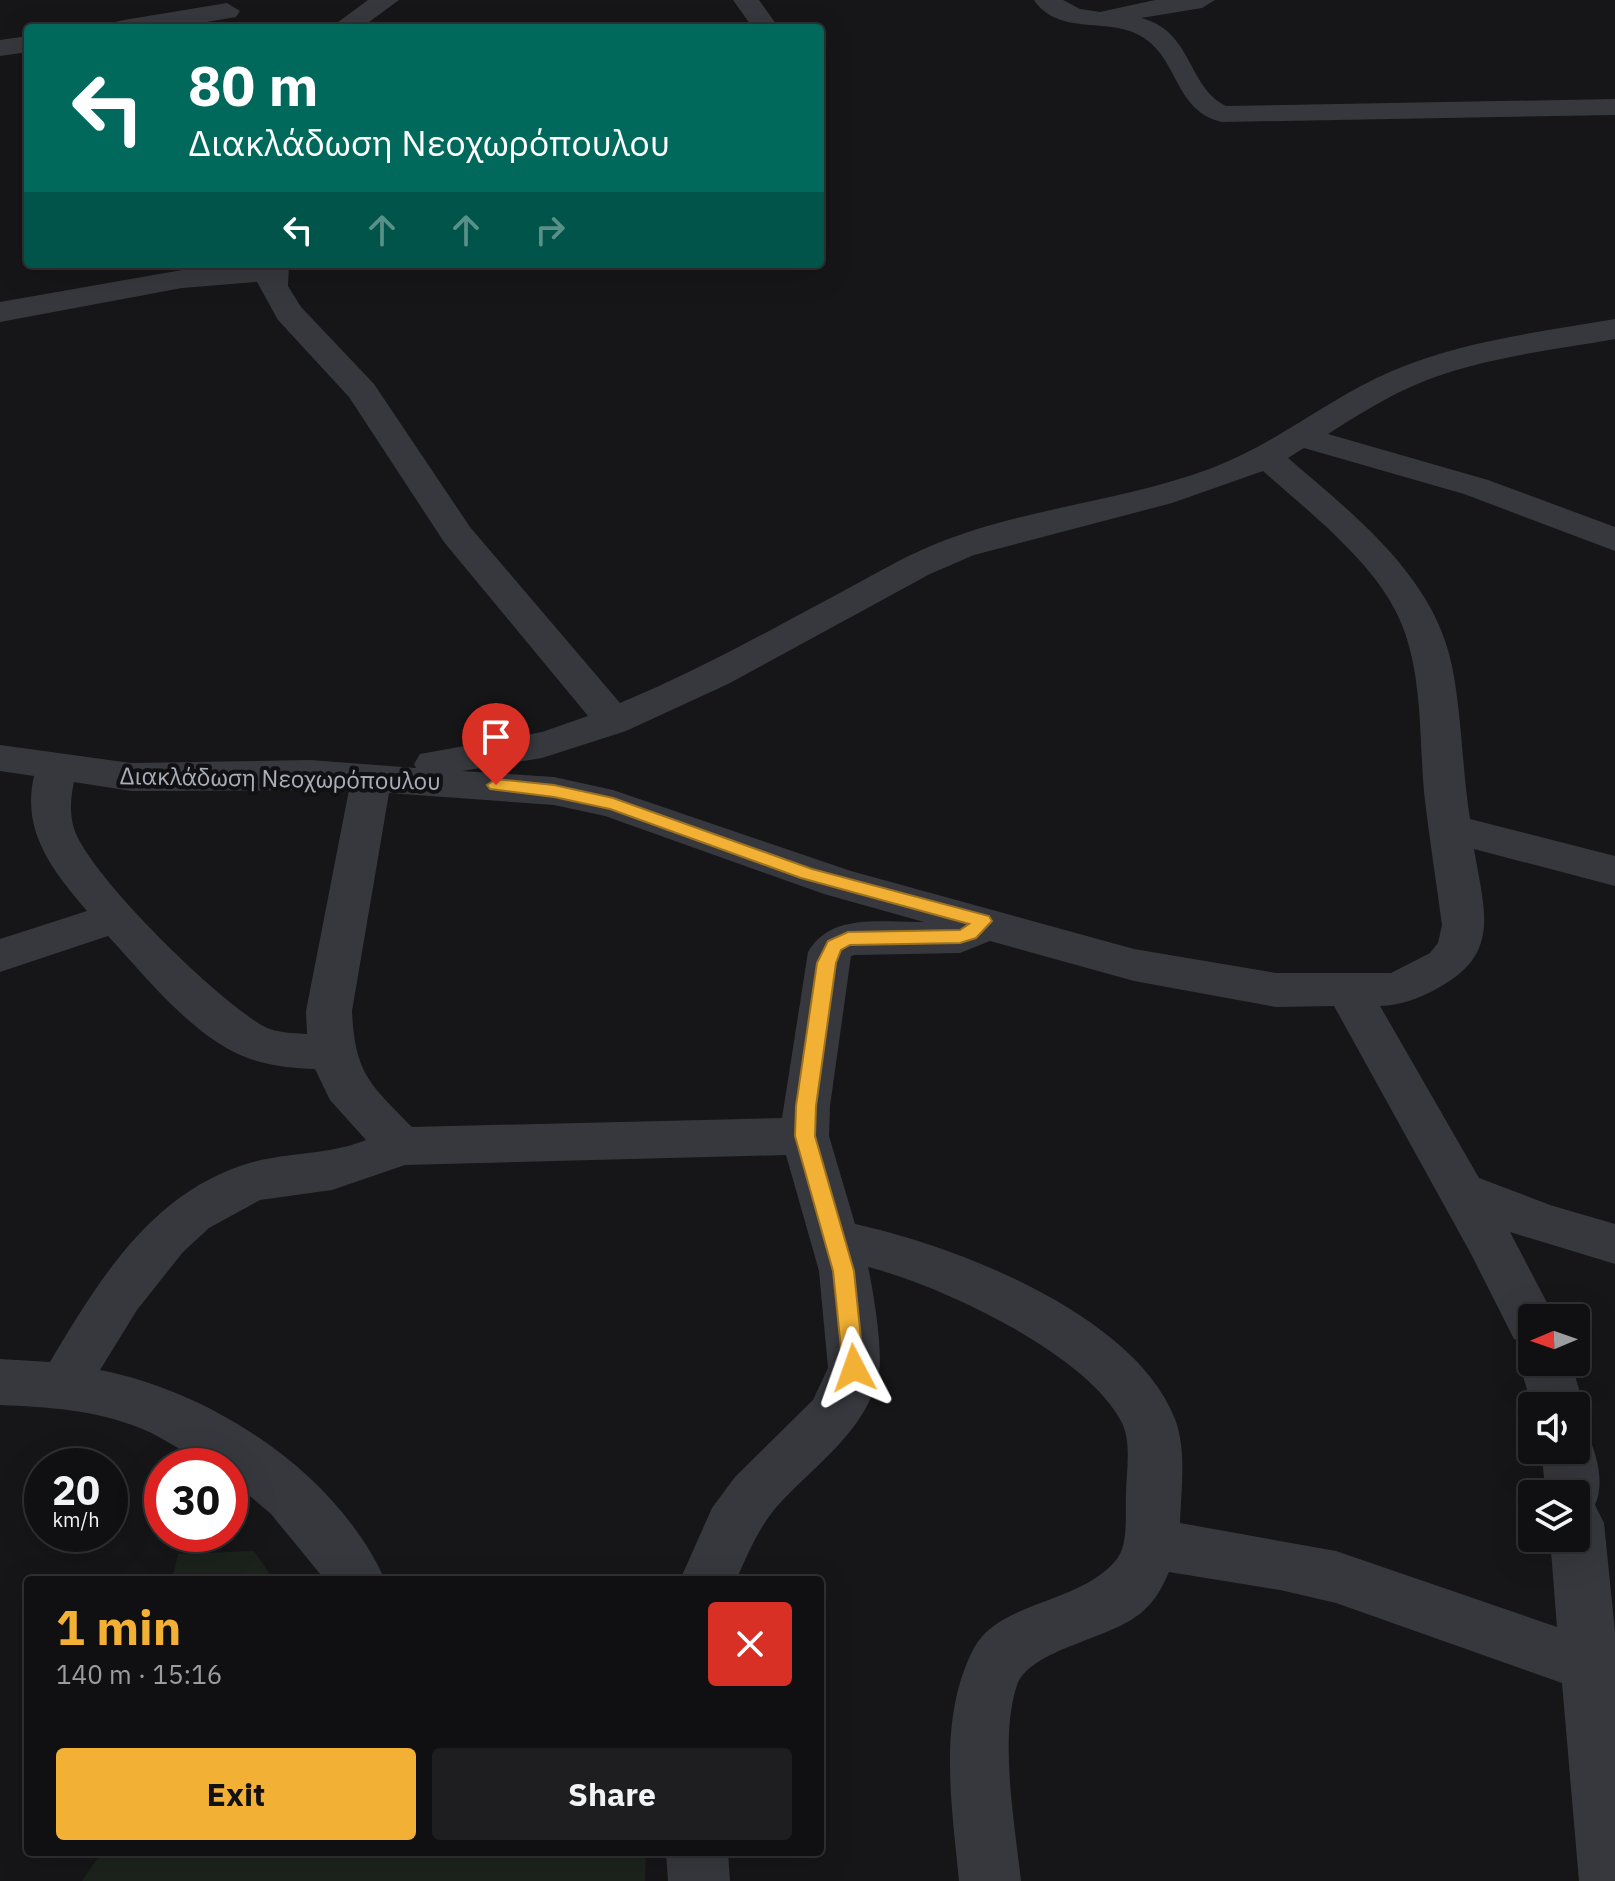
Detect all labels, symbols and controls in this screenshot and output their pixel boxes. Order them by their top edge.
text: 80 m [188,49,318,121]
icon: left [56,56,160,160]
text: Διακλάδωση Νεοχωρόπουλου [188,119,670,166]
icon: left [276,208,320,252]
icon: ahead [360,208,404,252]
icon: ahead [444,208,488,252]
icon: right [528,208,572,252]
pin [462,703,530,785]
icon: arrive [474,715,518,759]
street label: Διακλάδωση Νεοχωρόπουλου [119,759,441,797]
north arrow [1518,1304,1590,1376]
map controls [1518,1304,1590,1552]
position arrow [812,1326,896,1410]
button: sound [1518,1392,1590,1464]
speed limit sign: 30 [144,1448,248,1552]
text: 20 [52,1464,100,1516]
button: layers [1518,1480,1590,1552]
text: km/h [52,1506,100,1533]
text: 1 min [56,1596,181,1658]
button: close [708,1602,792,1686]
text: 140 m · 15:16 [56,1657,222,1691]
button: Exit [56,1748,416,1840]
button: Share [432,1748,792,1840]

